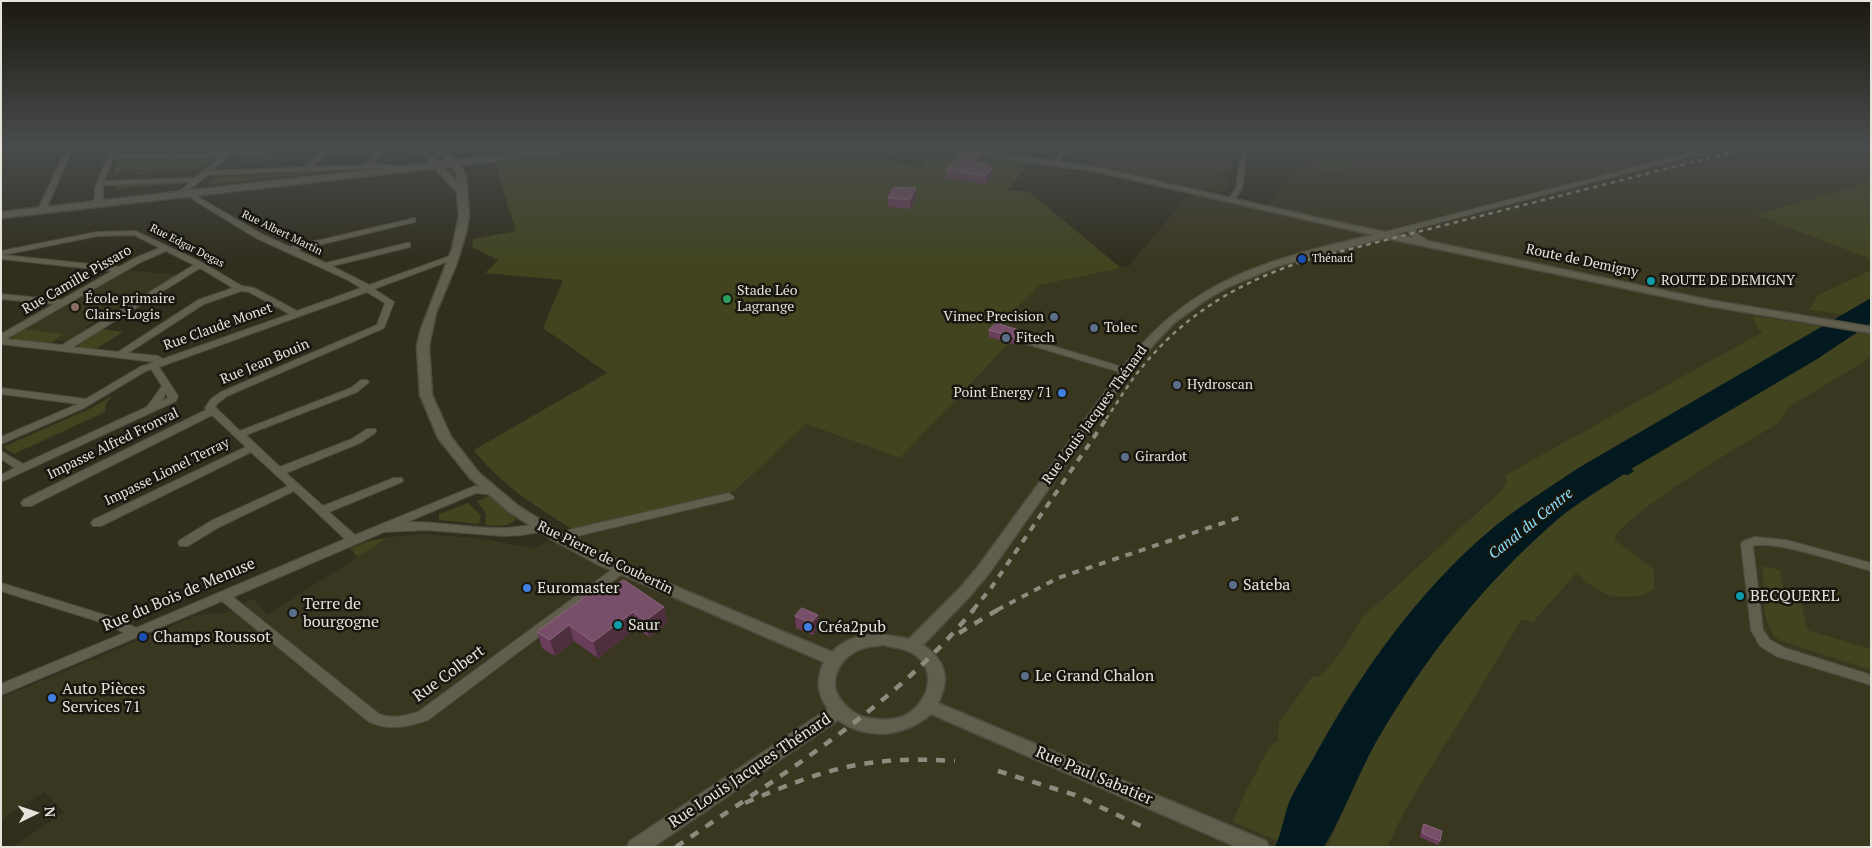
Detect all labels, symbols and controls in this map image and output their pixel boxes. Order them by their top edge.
street label: Rue Albert Martin [240,208,324,258]
street label: Rue Edgar Degas [148,222,226,270]
street label: Route de Demigny [1524,241,1640,281]
street label: Rue Camille Pissaro [19,242,135,318]
place label: Thénard [1312,252,1353,266]
marker: Thénard [1296,253,1308,265]
place label: ROUTE DE DEMIGNY [1661,273,1795,289]
marker: ROUTE DE DEMIGNY [1645,275,1657,287]
place label: Stade Léo Lagrange [737,283,797,316]
place label: École primaire Clairs-Logis [85,291,175,324]
marker: Stade Léo Lagrange [721,293,733,305]
street label: Rue Claude Monet [161,300,275,354]
marker: École primaire Clairs-Logis [69,301,81,313]
place label: Vimec Precision [943,309,1044,325]
marker: Vimec Precision [1048,311,1060,323]
place label: Tolec [1104,320,1137,336]
marker: Tolec [1088,322,1100,334]
place label: Fitech [1016,330,1055,346]
marker: Fitech [1000,332,1012,344]
street label: Rue Jean Bouin [218,336,312,388]
street label: Rue Louis Jacques Thénard [1039,342,1151,488]
place label: Hydroscan [1187,377,1253,393]
marker: Hydroscan [1171,379,1183,391]
place label: Point Energy 71 [954,385,1052,401]
marker: Point Energy 71 [1056,387,1068,399]
street label: Impasse Alfred Fronval [45,405,181,483]
street label: Impasse Lionel Terray [102,434,232,510]
place label: Girardot [1135,449,1187,465]
marker: Girardot [1119,451,1131,463]
water label: Canal du Centre [1485,485,1577,563]
street label: Rue Pierre de Coubertin [535,518,675,598]
street label: Rue du Bois de Menuse [100,554,258,636]
place label: Sateba [1243,575,1290,595]
place label: Euromaster [537,578,619,598]
marker: Sateba [1227,579,1239,591]
marker: Euromaster [521,582,533,594]
place label: BECQUEREL [1750,586,1839,606]
marker: BECQUEREL [1734,590,1746,602]
place label: Terre de bourgogne [303,594,379,632]
marker: Terre de bourgogne [287,607,299,619]
place label: Saur [628,615,660,635]
place label: Créa2pub [818,617,886,637]
marker: Saur [612,619,624,631]
marker: Créa2pub [802,621,814,633]
place label: Champs Roussot [153,627,271,647]
marker: Champs Roussot [137,631,149,643]
street label: Rue Colbert [409,642,489,706]
place label: Le Grand Chalon [1035,666,1154,686]
marker: Le Grand Chalon [1019,670,1031,682]
place label: Auto Pièces Services 71 [62,679,145,717]
marker: Auto Pièces Services 71 [46,692,58,704]
street label: Rue Louis Jacques Thénard [665,710,835,832]
street label: Rue Paul Sabatier [1033,743,1155,809]
north arrow [10,788,60,838]
text: N [41,806,60,818]

